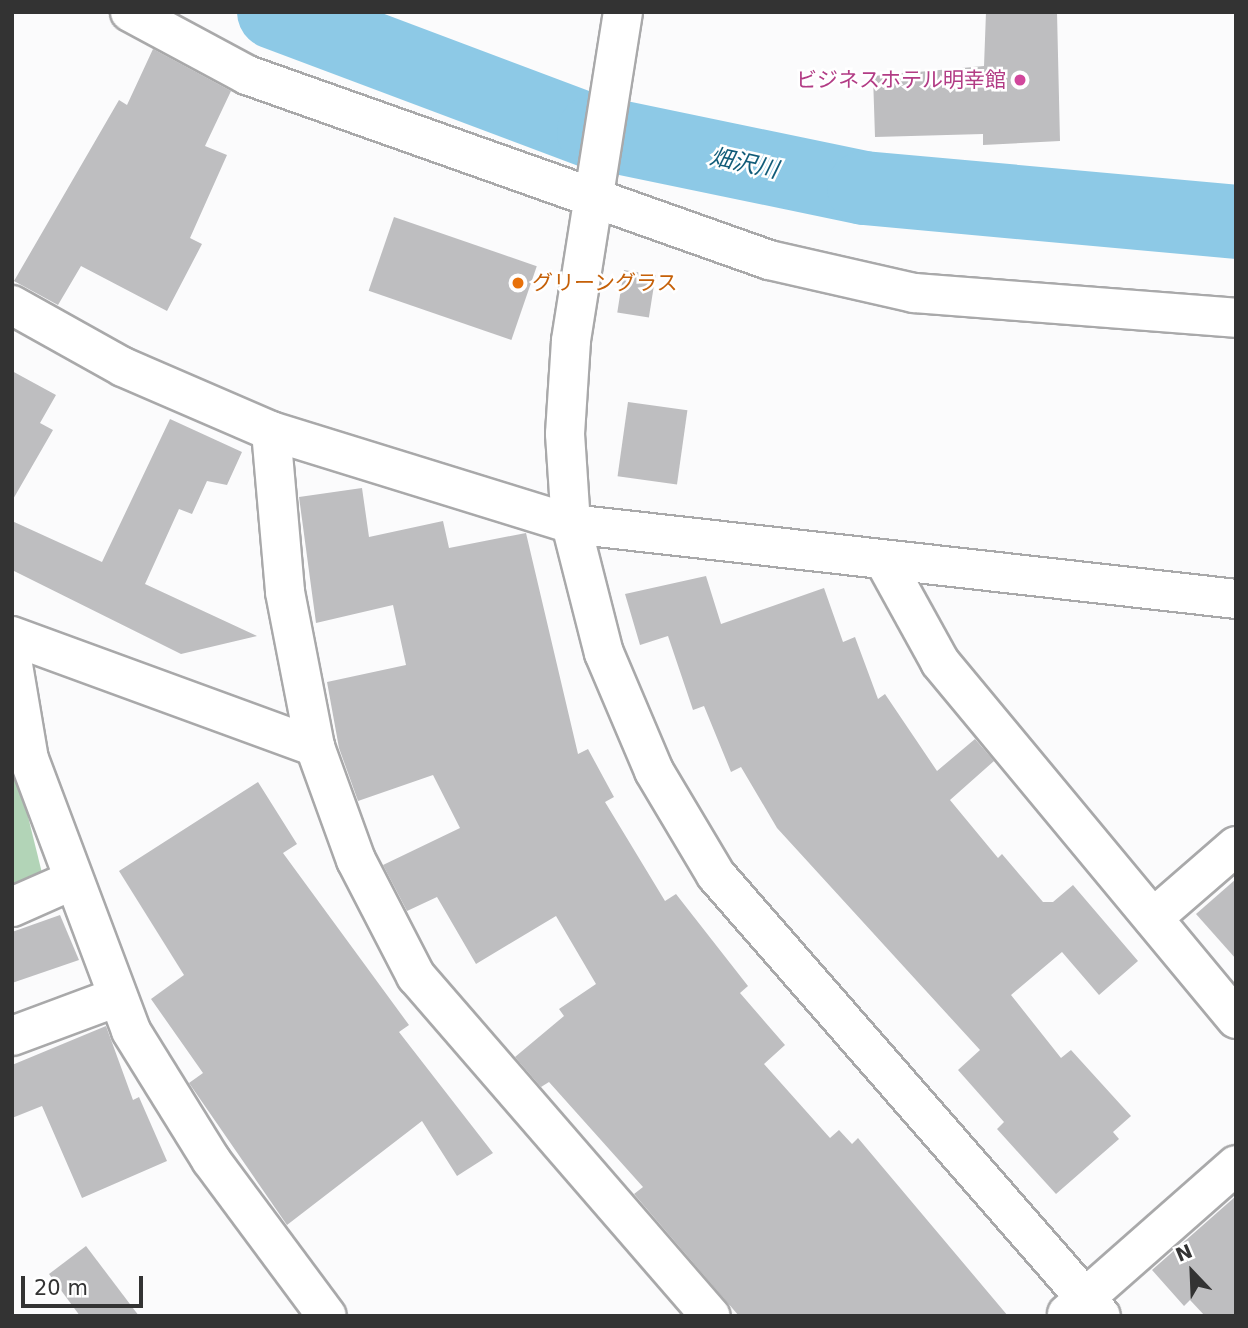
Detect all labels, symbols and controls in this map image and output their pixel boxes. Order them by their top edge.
place label: ビジネスホテル明幸館 [796,67,1006,93]
marker: ビジネスホテル明幸館 [1012,72,1028,88]
water label: 畑沢川 [707,142,781,184]
place label: グリーングラス [532,270,679,296]
marker: グリーングラス [510,275,526,291]
north arrow [1157,1237,1227,1307]
text: N [1172,1239,1195,1266]
scale bar [24,1262,147,1306]
text: 20 m [34,1276,88,1300]

